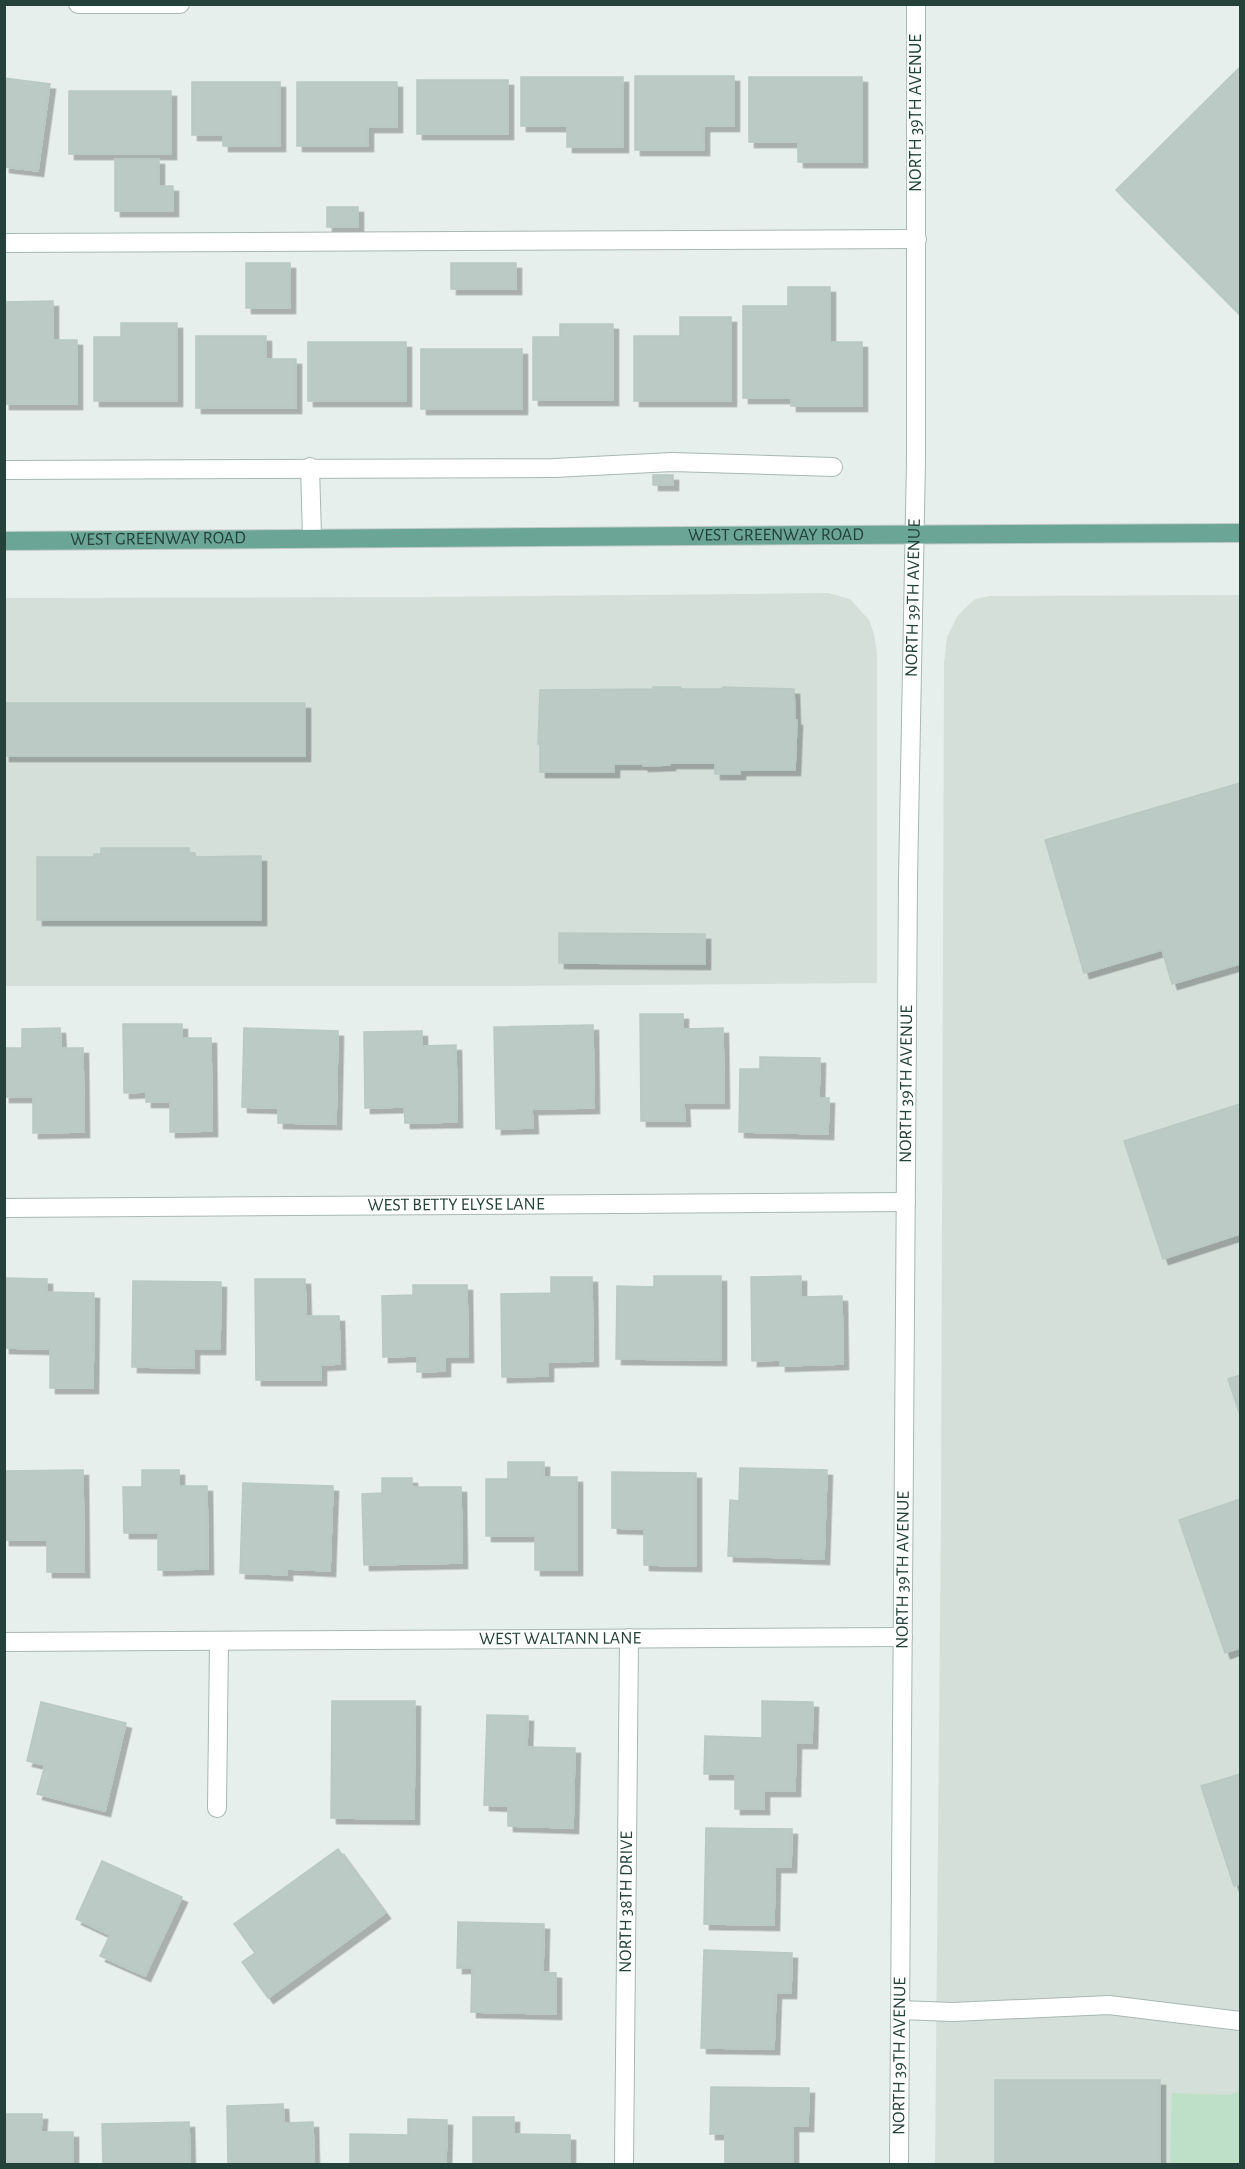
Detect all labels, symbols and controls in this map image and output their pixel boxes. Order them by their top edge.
street label: NORTH 39TH AVENUE [907,34,925,192]
street label: NORTH 39TH AVENUE [903,519,924,677]
street label: WEST GREENWAY ROAD [688,526,864,545]
street label: WEST GREENWAY ROAD [70,529,246,549]
street label: NORTH 39TH AVENUE [897,1005,916,1163]
street label: WEST BETTY ELYSE LANE [367,1195,545,1215]
street label: NORTH 39TH AVENUE [894,1491,913,1649]
street label: WEST WALTANN LANE [479,1629,641,1648]
street label: NORTH 38TH DRIVE [617,1831,636,1973]
street label: NORTH 39TH AVENUE [890,1977,909,2135]

